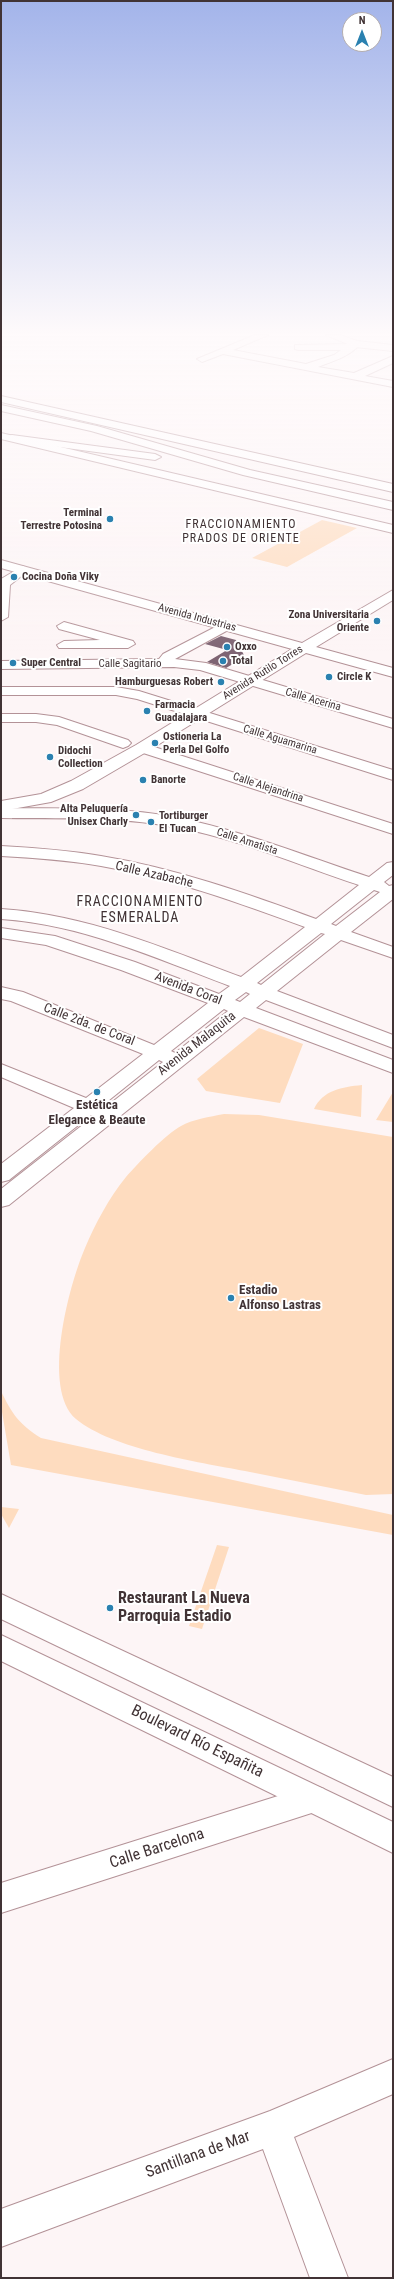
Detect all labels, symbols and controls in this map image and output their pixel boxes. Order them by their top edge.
north arrow [342,12,382,52]
text: N [359,14,365,27]
place label: Terminal Terrestre Potosina [20,506,102,532]
marker: Terminal Terrestre Potosina [105,514,115,524]
district label: FRACCIONAMIENTO PRADOS DE ORIENTE [182,518,300,546]
place label: Cocina Doña Viky [22,570,99,584]
marker: Cocina Doña Viky [9,572,19,582]
street label: Avenida Industrias [157,601,237,635]
place label: Zona Universitaria Oriente [289,608,369,634]
marker: Zona Universitaria Oriente [372,616,382,626]
place label: Oxxo [235,640,257,654]
marker: Oxxo [222,642,232,652]
street label: Avenida Rutilo Torres [221,643,305,703]
place label: Total [231,654,253,668]
place label: Super Central [21,656,81,670]
marker: Total [218,656,228,666]
street label: Calle Sagitario [98,657,162,671]
marker: Super Central [8,658,18,668]
place label: Circle K [337,670,371,684]
marker: Circle K [324,672,334,682]
place label: Hamburguesas Robert [115,675,213,689]
marker: Hamburguesas Robert [216,677,226,687]
street label: Calle Acerina [284,686,342,714]
place label: Farmacia Guadalajara [155,698,207,724]
marker: Farmacia Guadalajara [142,706,152,716]
street label: Calle Aguamarina [241,722,319,758]
place label: Ostioneria La Perla Del Golfo [163,730,229,756]
marker: Ostioneria La Perla Del Golfo [150,738,160,748]
place label: Didochi Collection [58,744,103,770]
marker: Didochi Collection [45,752,55,762]
street label: Calle Alejandrina [231,770,305,806]
place label: Banorte [151,773,186,787]
marker: Banorte [138,775,148,785]
place label: Alta Peluquería Unisex Charly [60,802,128,828]
place label: Tortiburger El Tucan [159,809,208,835]
marker: Alta Peluquería Unisex Charly [131,810,141,820]
marker: Tortiburger El Tucan [146,817,156,827]
street label: Calle Amatista [215,826,279,858]
street label: Calle Azabache [114,858,194,892]
district label: FRACCIONAMIENTO ESMERALDA [77,894,203,926]
street label: Avenida Coral [152,969,224,1009]
street label: Calle 2da. de Coral [41,1000,137,1050]
street label: Avenida Malaquita [155,1009,239,1079]
marker: Estética Elegance & Beaute [92,1087,102,1097]
place label: Estética Elegance & Beaute [49,1098,145,1129]
place label: Estadio Alfonso Lastras [239,1283,321,1314]
marker: Estadio Alfonso Lastras [226,1293,236,1303]
place label: Restaurant La Nueva Parroquia Estadio [118,1589,250,1627]
marker: Restaurant La Nueva Parroquia Estadio [105,1603,115,1613]
street label: Boulevard Río Españita [128,1702,266,1782]
street label: Calle Barcelona [107,1825,207,1873]
street label: Santillana de Mar [143,2127,253,2183]

